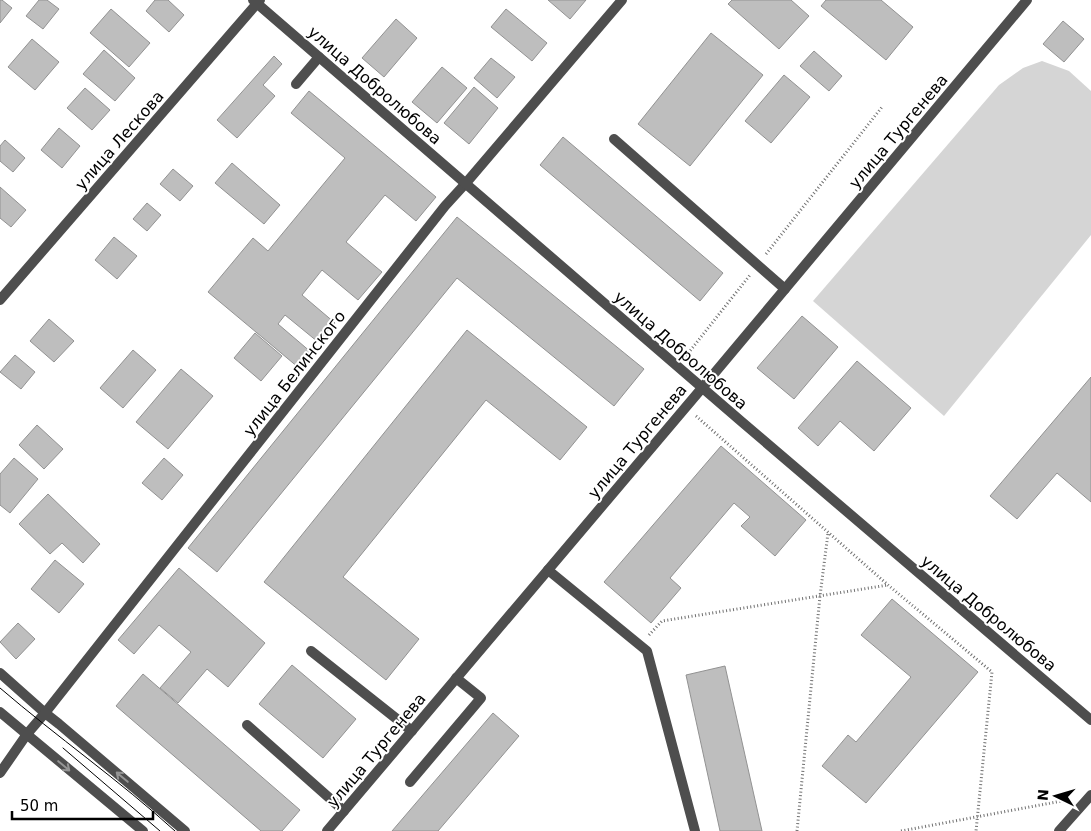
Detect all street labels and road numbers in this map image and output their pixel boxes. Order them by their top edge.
street label: улица Добролюбова [304,22,445,148]
street label: улица Тургенева [845,70,952,192]
street label: улица Лескова [71,87,168,194]
street label: улица Добролюбова [610,287,751,413]
street label: улица Белинского [239,307,349,440]
street label: улица Тургенева [584,380,691,502]
street label: улица Добролюбова [917,551,1060,675]
street label: улица Тургенева [323,689,430,811]

